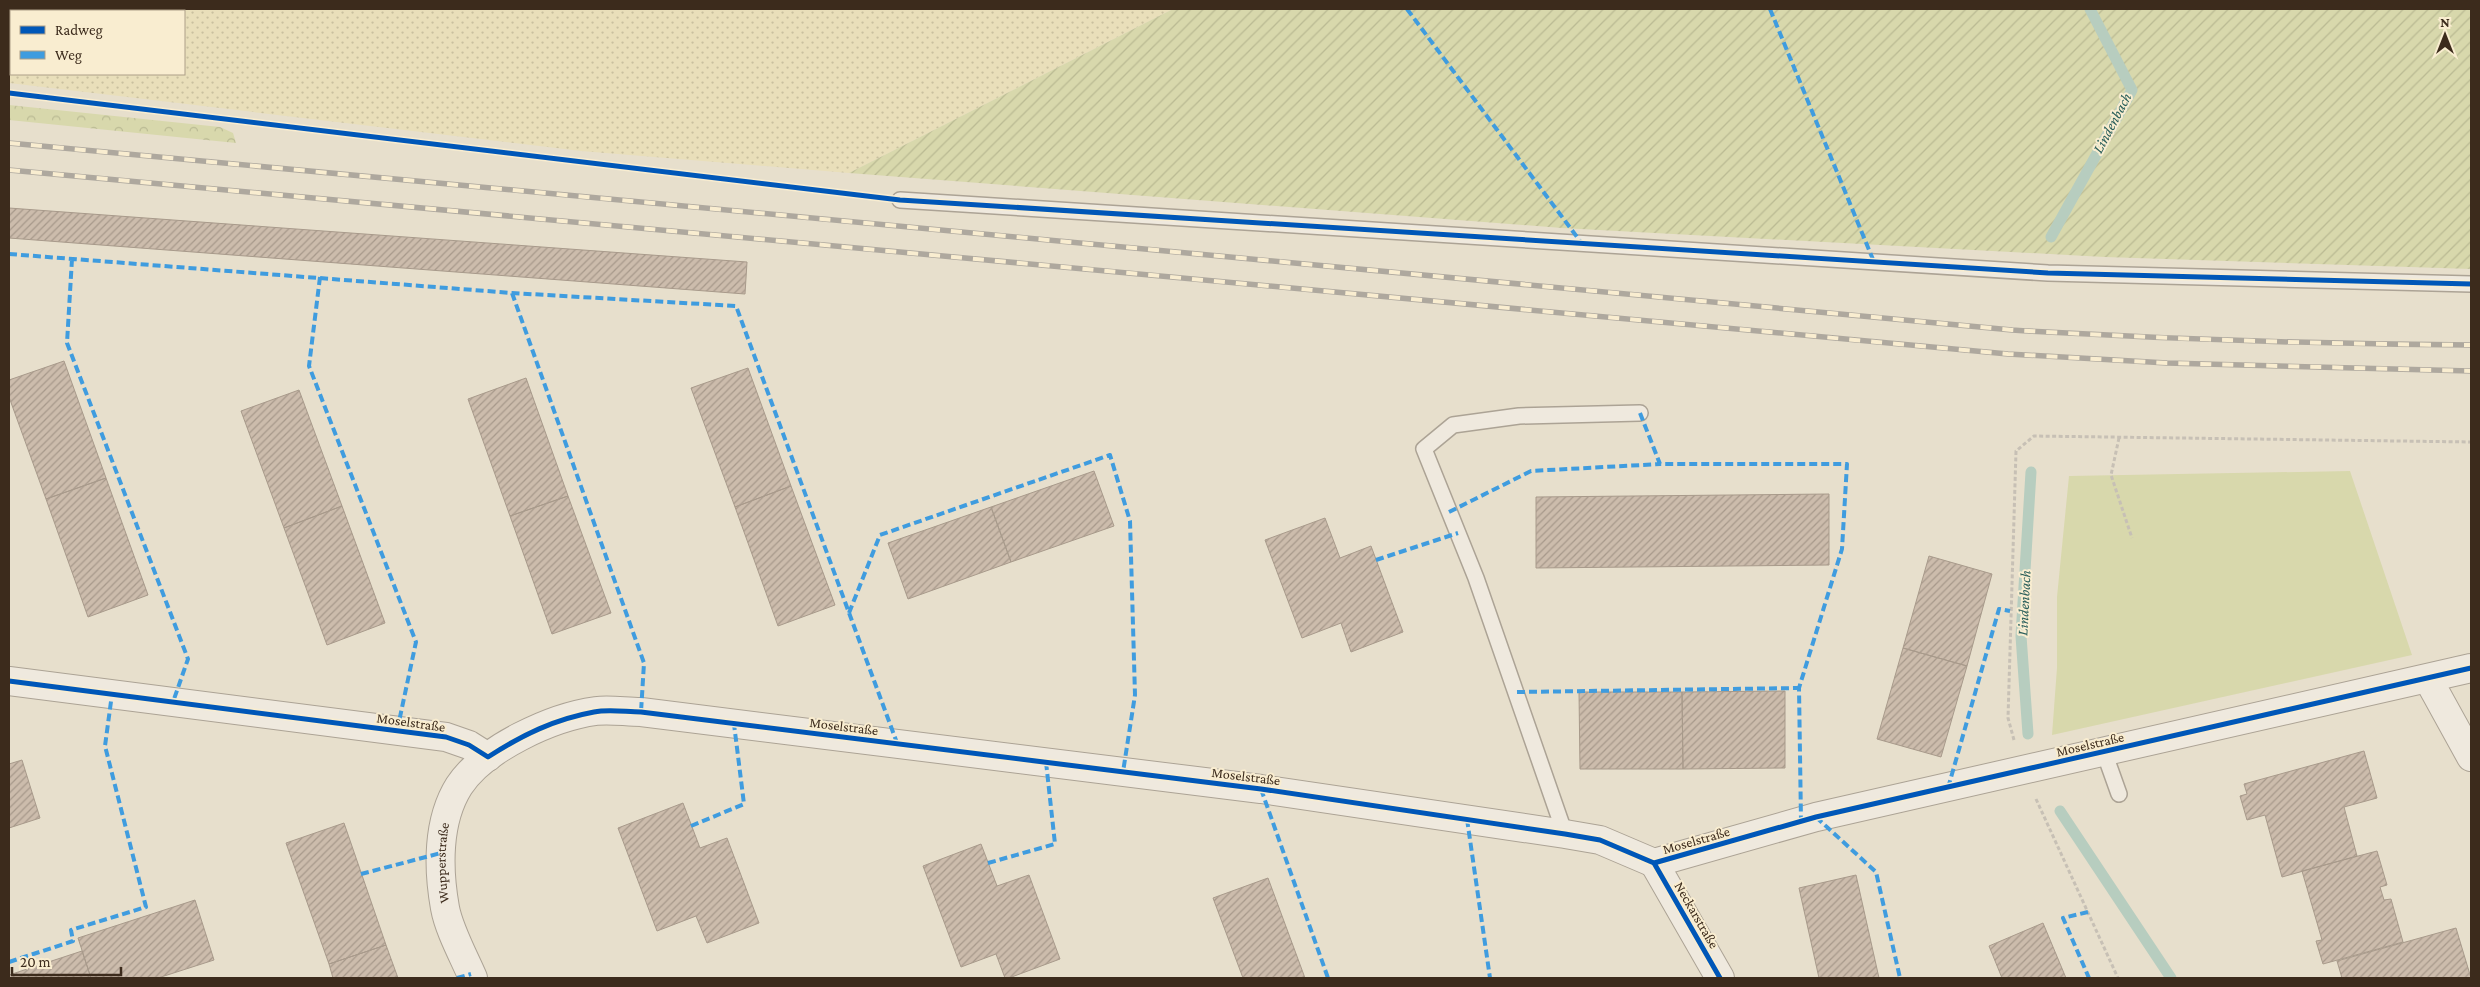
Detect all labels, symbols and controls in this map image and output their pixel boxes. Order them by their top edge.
legend [10,10,185,75]
north arrow [2420,10,2470,60]
text: N [2440,14,2450,30]
text: Radweg [55,22,103,39]
text: Weg [55,47,82,64]
water label: Lindenbach [2090,90,2134,156]
water label: Lindenbach [2014,570,2034,636]
street label: Moselstraße [376,709,446,735]
street label: Moselstraße [809,714,879,738]
street label: Moselstraße [2055,728,2125,760]
street label: Moselstraße [1211,764,1281,788]
street label: Wupperstraße [433,821,452,904]
street label: Moselstraße [1661,823,1731,857]
street label: Neckarstraße [1672,879,1722,951]
scale bar [12,944,121,976]
text: 20 m [20,954,51,970]

